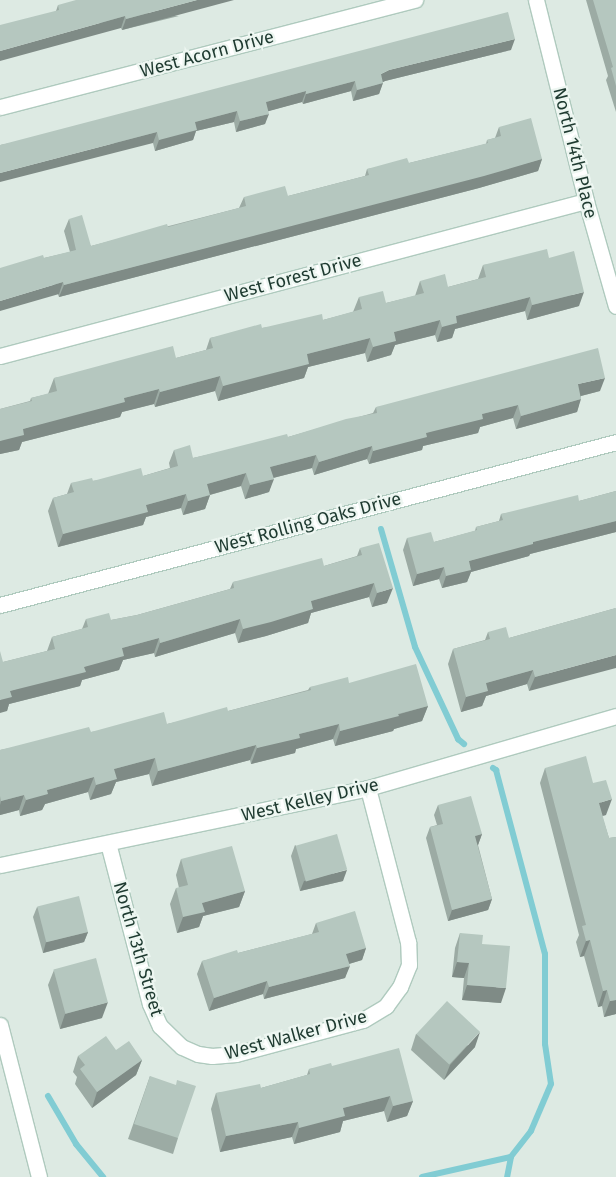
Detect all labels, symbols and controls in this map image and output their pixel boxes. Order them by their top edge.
street label: West Acorn Drive [138,26,276,82]
street label: North 14th Place [548,85,602,221]
street label: West Forest Drive [222,249,364,307]
street label: West Rolling Oaks Drive [212,488,404,558]
street label: West Kelley Drive [239,774,381,826]
street label: North 13th Street [108,879,168,1019]
street label: West Walker Drive [223,1006,369,1064]

